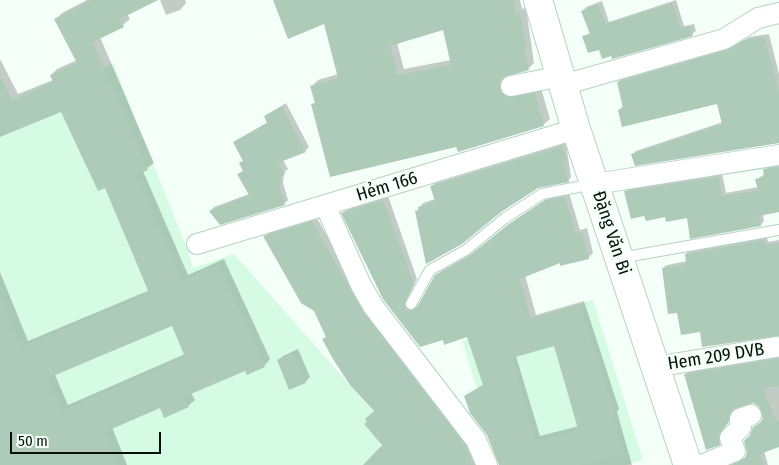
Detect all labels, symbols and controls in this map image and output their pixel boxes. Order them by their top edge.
street label: Hẻm 166 [354,167,420,207]
street label: Đặng Văn Bi [587,188,635,278]
street label: Hem 209 DVB [666,339,766,375]
scale bar [12,422,164,454]
text: 50 m [18,432,48,450]

